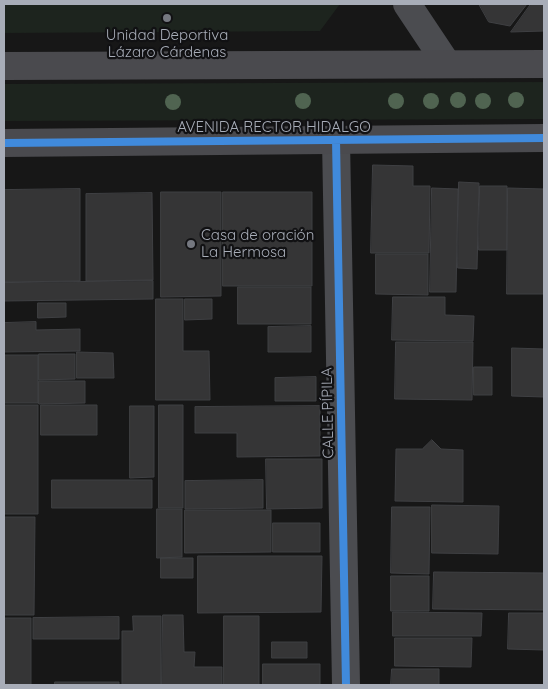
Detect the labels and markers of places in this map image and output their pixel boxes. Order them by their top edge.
marker: Unidad Deportiva Lázaro Cárdenas [161,12,173,24]
place label: Unidad Deportiva Lázaro Cárdenas [106,26,228,61]
place label: Casa de oración La Hermosa [201,226,314,261]
marker: Casa de oración La Hermosa [185,238,197,250]

